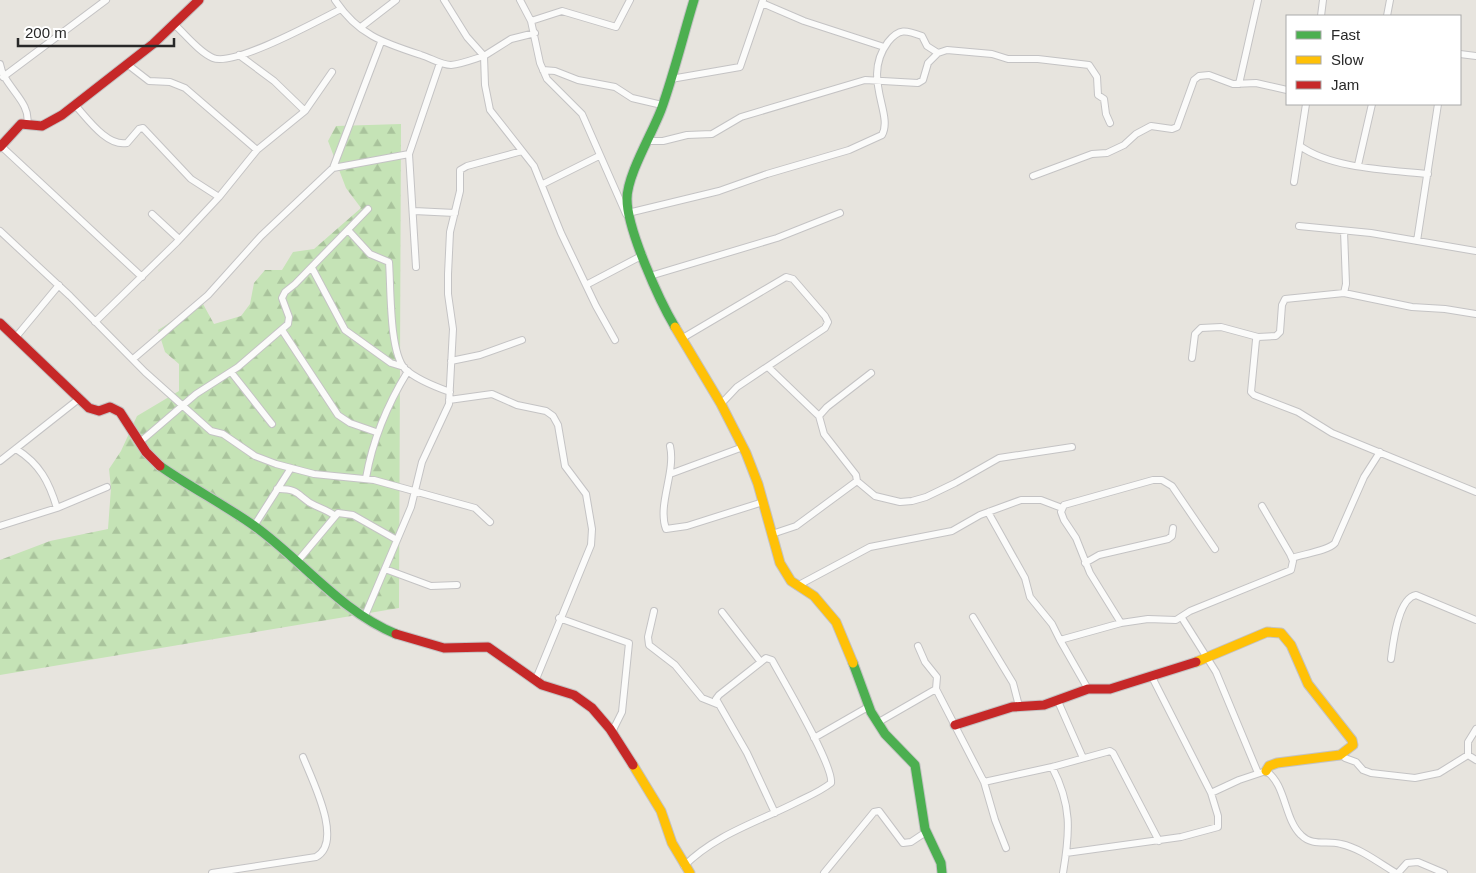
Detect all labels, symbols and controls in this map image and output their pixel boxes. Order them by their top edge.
scale bar [18,15,174,47]
legend [1286,15,1461,105]
text: 200 m [25,24,67,41]
text: Fast [1331,26,1361,43]
text: Slow [1331,51,1364,68]
text: Jam [1331,76,1359,93]

